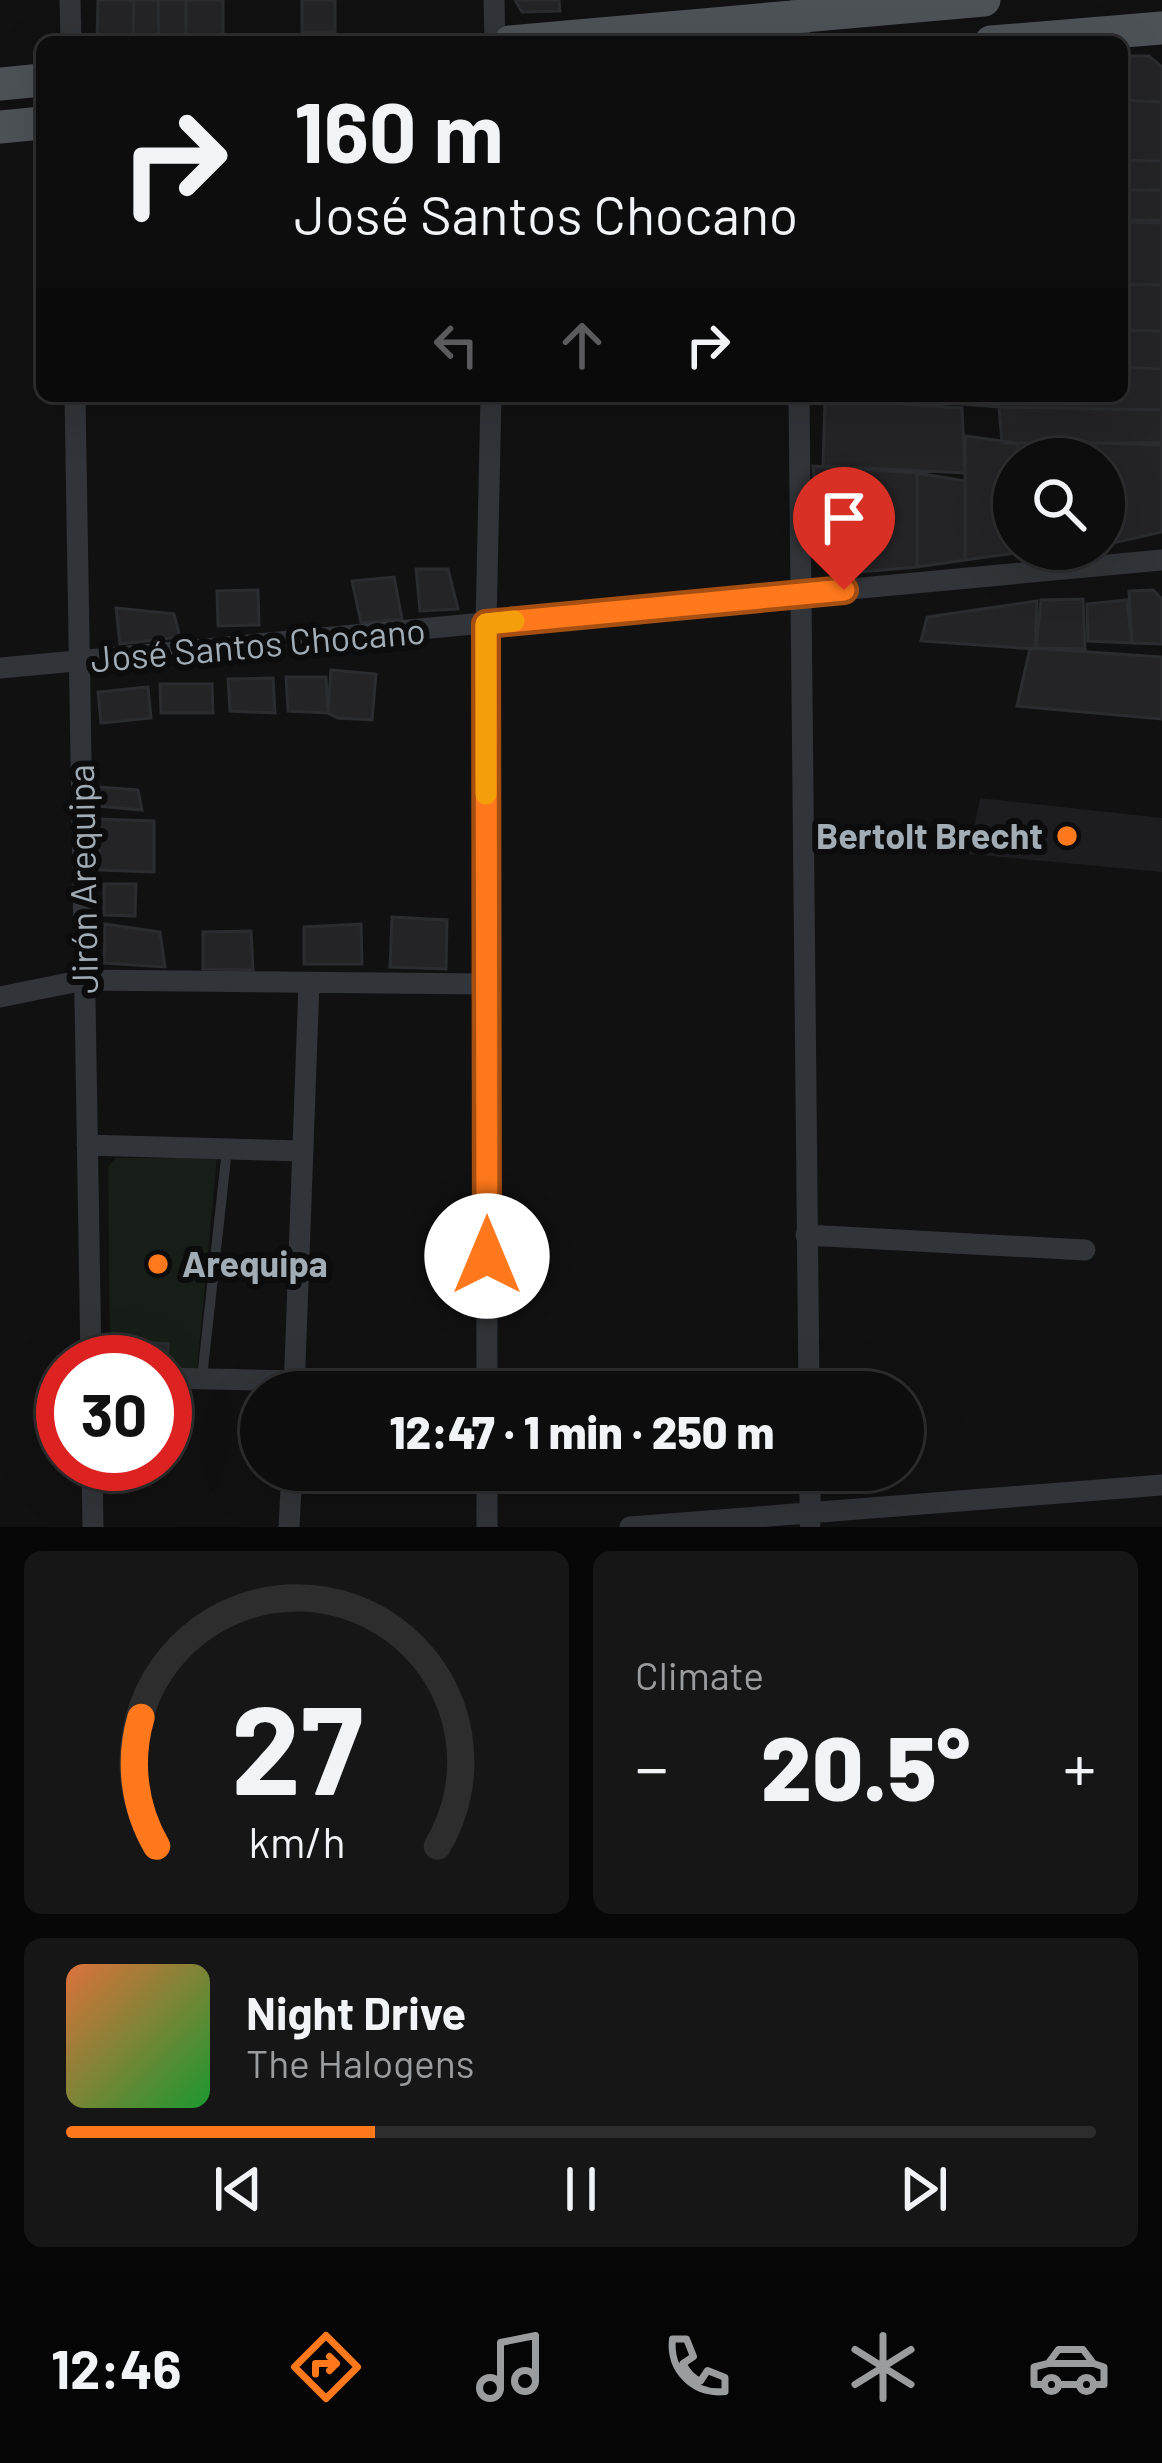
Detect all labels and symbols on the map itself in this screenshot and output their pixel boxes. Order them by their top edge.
pin [793,467,895,590]
street label: José Santos Chocano [89,607,427,680]
street label: Jirón Arequipa [58,764,105,994]
place label: Bertolt Brecht [816,813,1043,856]
marker: Bertolt Brecht [1054,823,1080,849]
position arrow [424,1193,550,1319]
place label: Arequipa [182,1241,328,1284]
marker: Arequipa [145,1251,171,1277]
speed limit sign: 30 [36,1335,192,1491]

